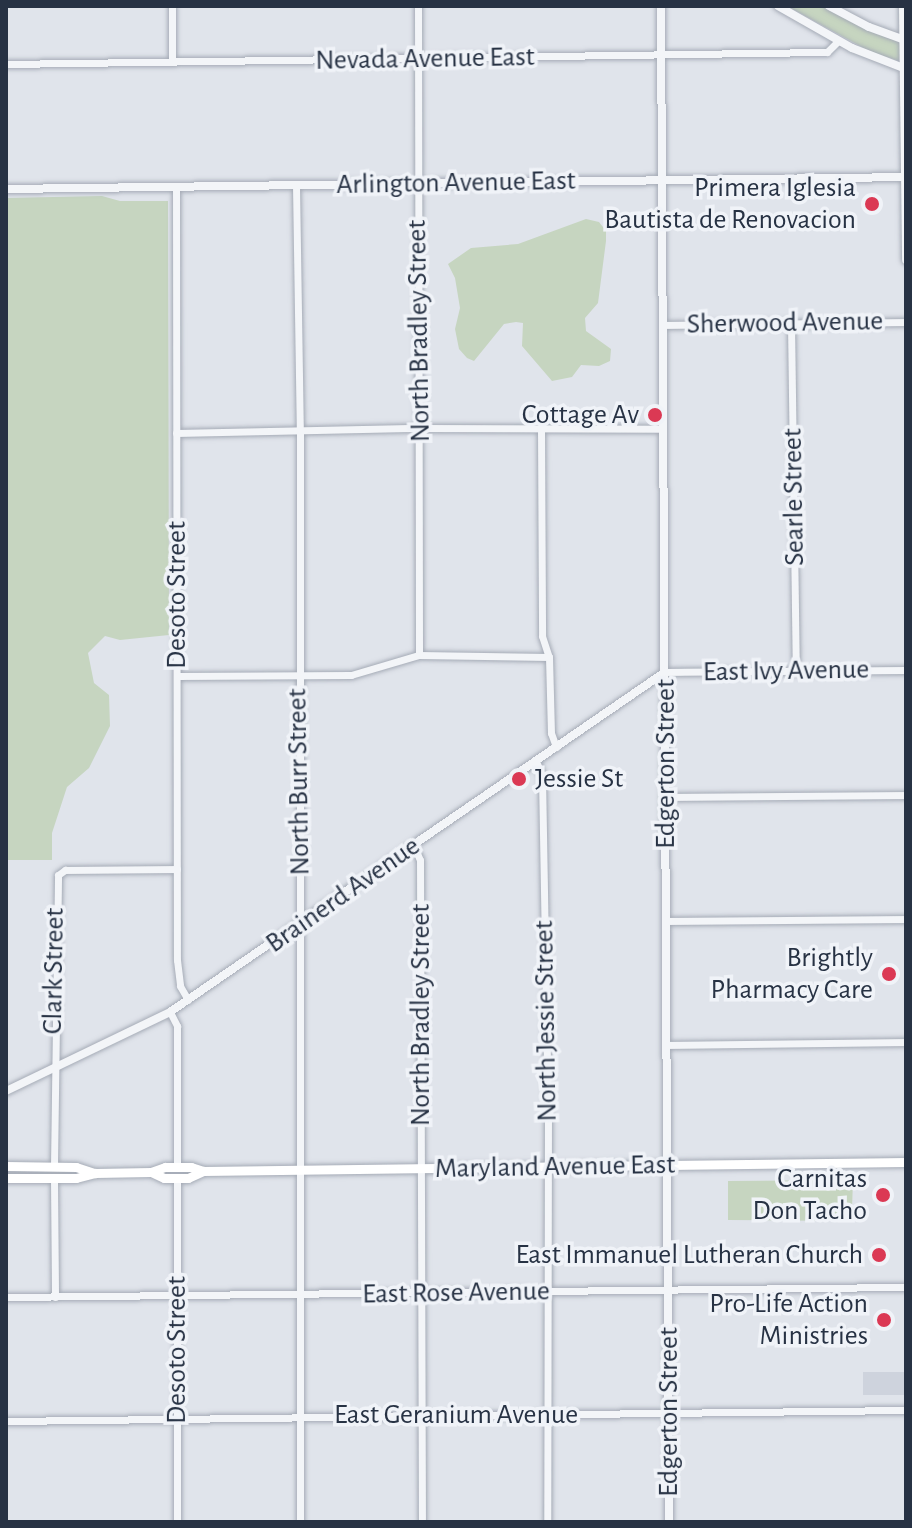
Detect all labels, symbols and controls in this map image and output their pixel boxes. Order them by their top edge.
street label: Nevada Avenue East [315,40,535,78]
street label: Arlington Avenue East [336,164,576,202]
place label: Primera Iglesia Bautista de Renovacion [604,171,856,237]
marker: Primera Iglesia Bautista de Renovacion [863,195,881,213]
street label: North Bradley Street [400,220,438,442]
street label: Sherwood Avenue [686,304,884,342]
place label: Cottage Av [522,398,639,432]
marker: Cottage Av [646,406,664,424]
street label: Searle Street [776,428,812,566]
street label: Desoto Street [160,521,194,669]
street label: East Ivy Avenue [702,653,870,689]
street label: Edgerton Street [649,679,683,849]
street label: North Burr Street [281,688,317,876]
place label: Jessie St [535,762,623,796]
marker: Jessie St [510,770,528,788]
street label: Brainerd Avenue [259,830,427,960]
street label: North Bradley Street [404,904,438,1126]
street label: Clark Street [36,907,72,1035]
street label: North Jessie Street [527,920,565,1122]
place label: Brightly Pharmacy Care [710,941,873,1007]
marker: Brightly Pharmacy Care [880,965,898,983]
street label: Maryland Avenue East [435,1148,675,1186]
place label: Carnitas Don Tacho [753,1162,867,1228]
marker: Carnitas Don Tacho [874,1186,892,1204]
place label: East Immanuel Lutheran Church [515,1238,863,1272]
marker: East Immanuel Lutheran Church [870,1246,888,1264]
street label: East Rose Avenue [362,1275,550,1311]
street label: Desoto Street [160,1276,194,1424]
place label: Pro-Life Action Ministries [709,1287,868,1353]
marker: Pro-Life Action Ministries [875,1311,893,1329]
street label: Edgerton Street [652,1327,686,1497]
street label: East Geranium Avenue [334,1398,578,1432]

